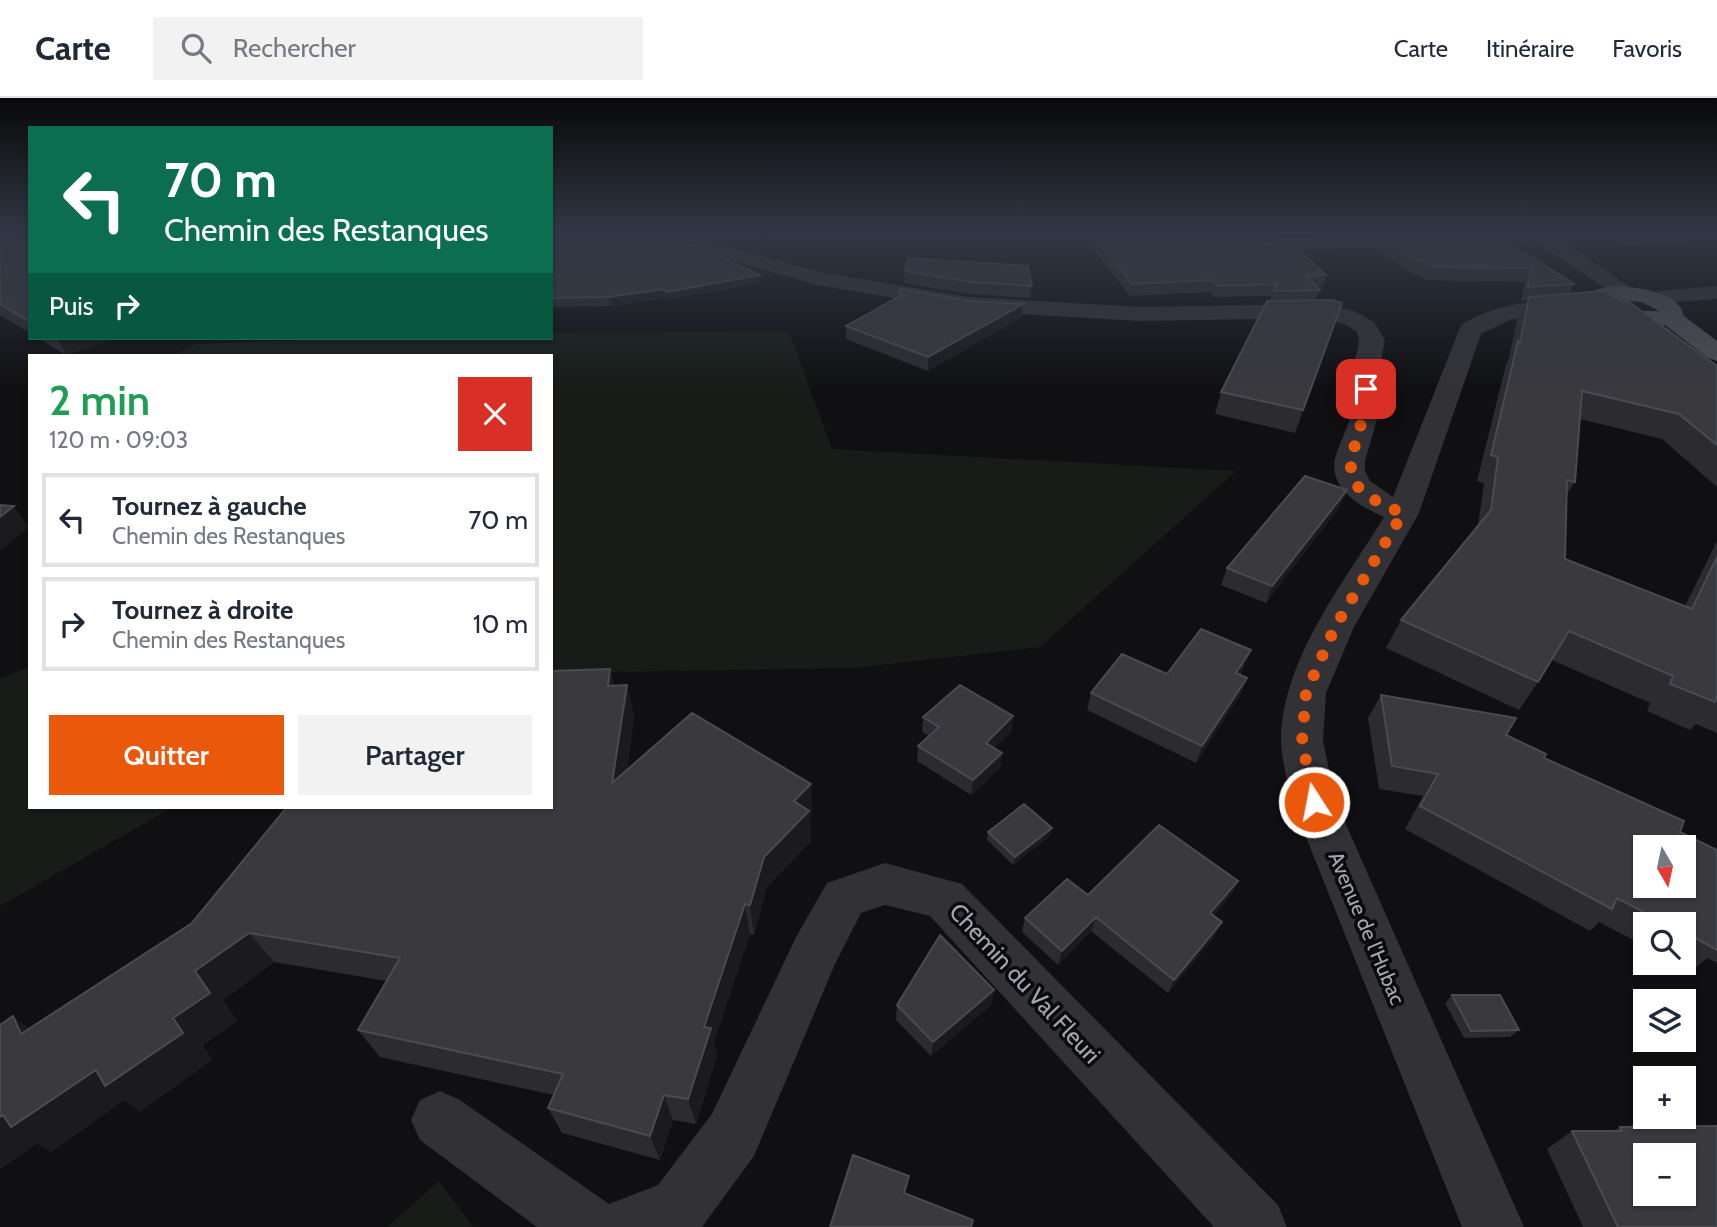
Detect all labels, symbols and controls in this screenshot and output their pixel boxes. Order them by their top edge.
search box [153,17,643,80]
text: Carte [35,28,111,68]
icon: search [177,29,215,67]
text: Rechercher [233,32,356,64]
text: Carte [1394,34,1448,63]
text: Itinéraire [1486,34,1574,63]
text: Favoris [1612,34,1682,63]
text: 70 m [164,150,277,209]
icon: left [49,154,140,245]
text: Chemin des Restanques [164,210,489,249]
icon: right [108,287,146,325]
text: Puis [49,290,94,322]
pin [1336,359,1396,419]
icon: arrive [1347,370,1385,408]
text: 2 min [49,374,150,426]
button: close [458,377,532,451]
text: 120 m · 09:03 [49,426,188,454]
text: Tournez à gauche [112,490,307,522]
icon: left [53,501,91,539]
text: 70 m [468,504,528,536]
text: Chemin des Restanques [112,522,345,550]
text: Tournez à droite [112,594,294,626]
icon: right [53,605,91,643]
text: 10 m [473,608,528,640]
text: Chemin des Restanques [112,626,345,654]
button: Quitter [49,715,284,795]
button: Partager [298,715,532,795]
position arrow [1277,765,1351,839]
north arrow [1633,835,1696,898]
map controls [1633,835,1696,1206]
street label: Avenue de l'Hubac [1324,848,1410,1008]
street label: Chemin du Val Fleuri [943,897,1107,1069]
button: search [1633,912,1696,975]
button: layers [1633,989,1696,1052]
button: + [1633,1066,1696,1129]
button: − [1633,1143,1696,1206]

